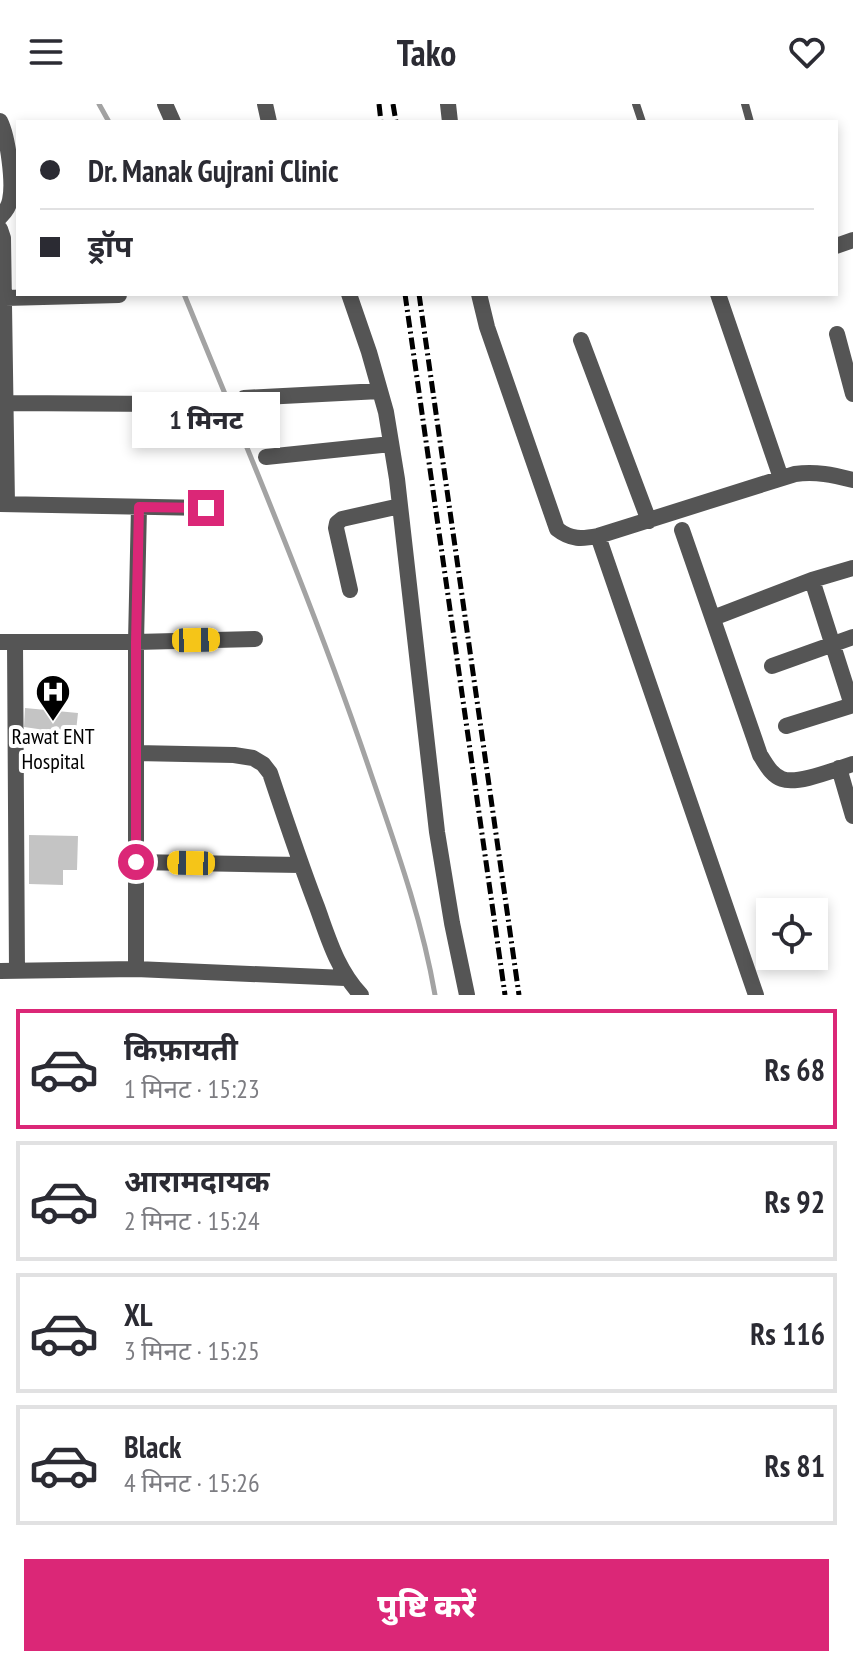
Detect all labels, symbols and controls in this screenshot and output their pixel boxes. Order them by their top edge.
text: Tako [397,29,456,76]
icon: menu [24,30,68,74]
icon: heart [785,30,829,74]
text: Dr. Manak Gujrani Clinic [88,151,338,190]
text: ड्रॉप [88,226,132,265]
callout: 1 मिनट [132,392,280,448]
text: 1 मिनट [169,403,243,436]
route end [188,490,224,526]
car [172,628,220,652]
hospital icon: Rawat ENT Hospital [34,673,72,723]
place label: Rawat ENT Hospital [12,722,95,775]
route start [118,844,154,880]
car [167,851,215,875]
map controls [756,898,828,970]
button: locate [756,898,828,970]
text: किफ़ायती [124,1029,238,1068]
icon: car [28,1033,100,1105]
text: Rs 68 [765,1050,825,1089]
text: 1 मिनट · 15:23 [124,1072,260,1105]
text: आरामदायक [124,1161,270,1200]
icon: car [28,1165,100,1237]
text: Rs 92 [765,1182,825,1221]
text: 2 मिनट · 15:24 [124,1204,260,1237]
text: XL [124,1295,153,1334]
icon: car [28,1297,100,1369]
text: Rs 116 [750,1314,825,1353]
text: 3 मिनट · 15:25 [124,1334,260,1367]
text: Black [124,1427,181,1466]
icon: car [28,1429,100,1501]
text: Rs 81 [765,1446,825,1485]
text: 4 मिनट · 15:26 [124,1466,260,1499]
button: पुष्टि करें [24,1559,829,1651]

